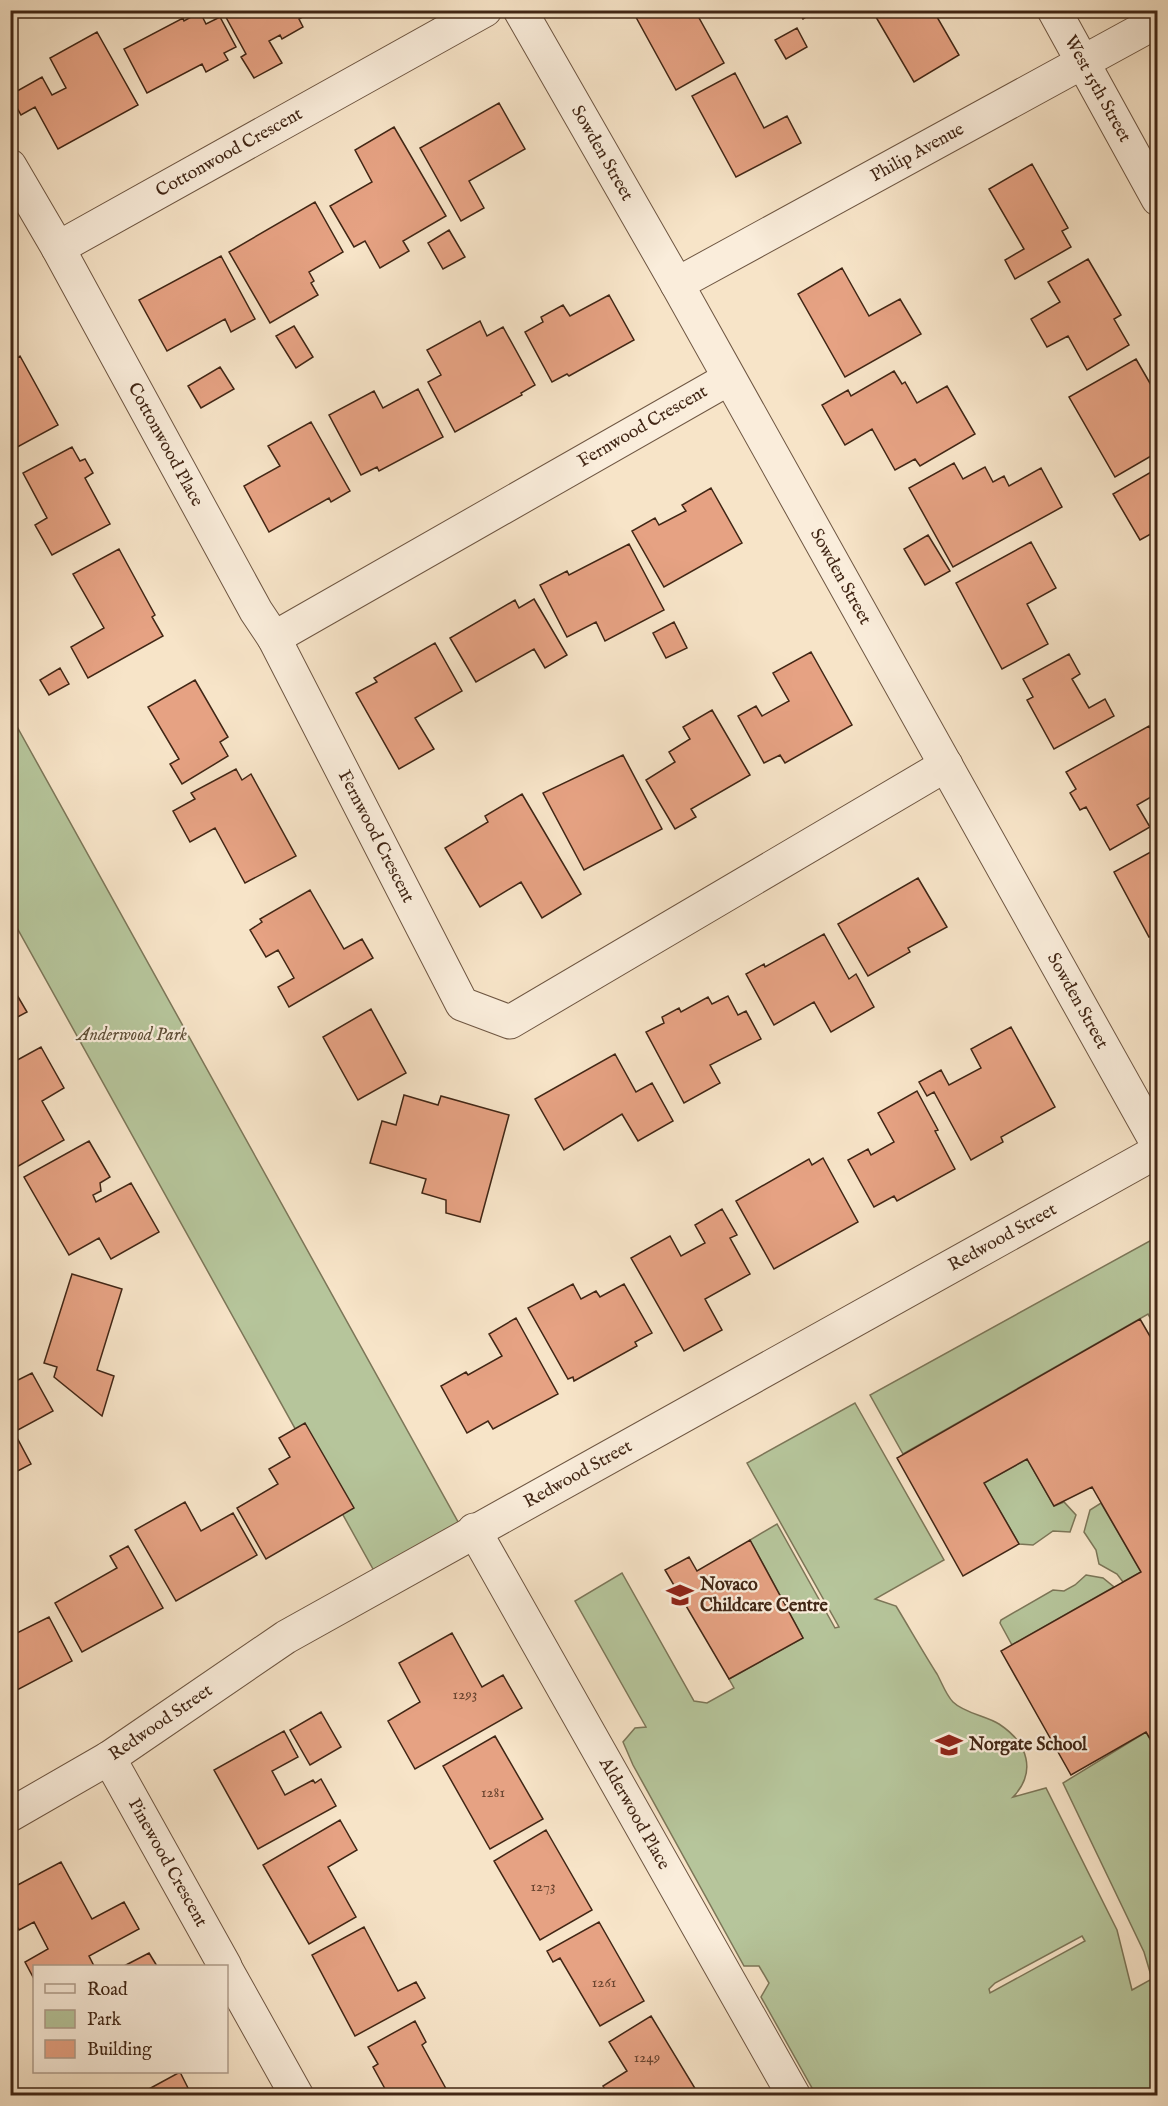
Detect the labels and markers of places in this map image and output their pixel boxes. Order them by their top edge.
place label: Novaco Childcare Centre [699,1574,828,1618]
school or university icon: Novaco Childcare Centre [665,1580,695,1610]
school or university icon: Norgate School [934,1730,964,1760]
place label: Norgate School [968,1734,1088,1757]

